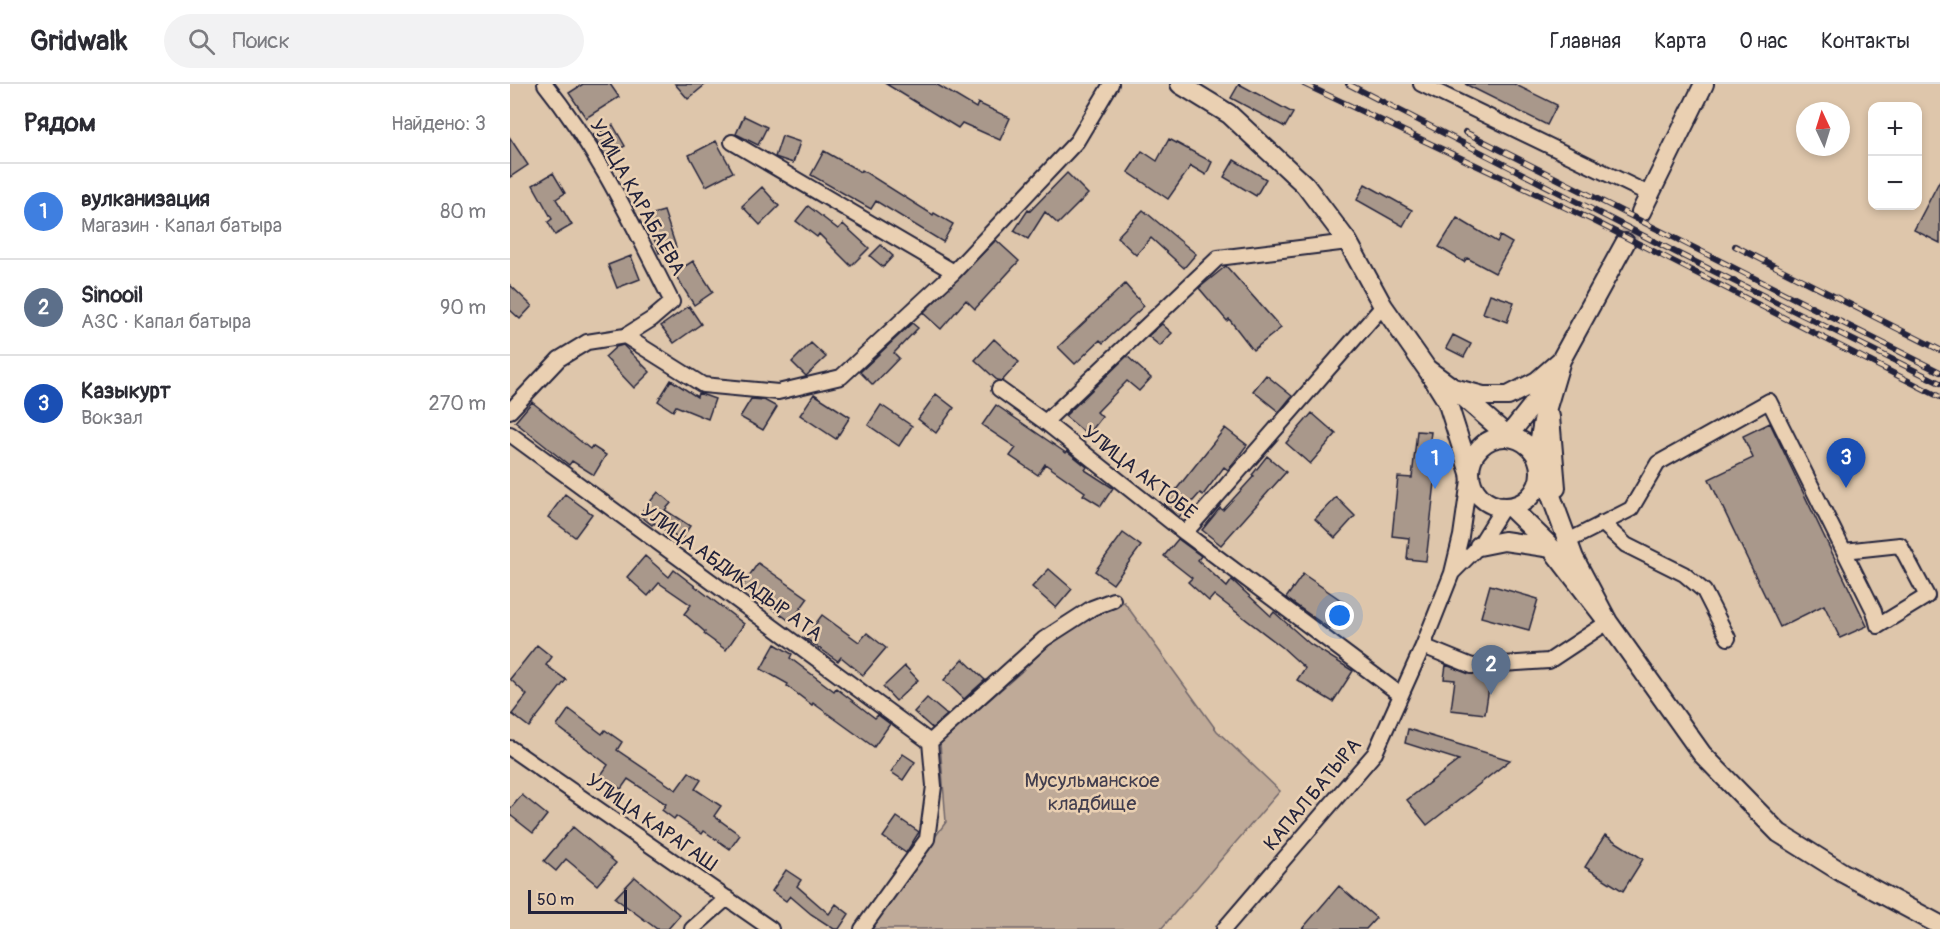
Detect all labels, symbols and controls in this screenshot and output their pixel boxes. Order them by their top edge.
search box [164,14,584,68]
text: Gridwalk [30,24,128,59]
icon: search [185,25,218,58]
text: Поиск [233,27,290,55]
text: Главная [1550,28,1621,55]
text: Карта [1654,28,1706,55]
text: О нас [1739,28,1788,55]
text: Контакты [1821,28,1910,55]
north arrow [1796,102,1850,156]
map controls [1868,102,1922,210]
button: + [1868,102,1922,156]
text: Рядом [24,107,96,139]
text: Найдено: 3 [391,111,486,136]
street label: УЛИЦА КАРАБАЕВА [584,115,691,280]
button: − [1868,156,1922,210]
text: вулканизация [81,185,210,213]
text: 1 [40,199,47,224]
text: 80 m [440,199,486,224]
text: Магазин · Капал батыра [81,213,282,238]
text: Sinooil [81,281,143,309]
text: 2 [38,295,49,320]
text: 90 m [440,295,486,320]
text: АЗС · Капал батыра [81,309,251,334]
text: Казыкурт [81,377,171,405]
text: 3 [38,391,49,416]
text: 270 m [428,391,486,416]
text: Вокзал [81,405,143,430]
street label: УЛИЦА АКТОБЕ [1078,420,1202,525]
pin: 3 [1826,438,1866,488]
pin: 1 [1416,440,1454,489]
street label: УЛИЦА АБДИКАДЫР АТА [636,498,828,647]
your location [1325,601,1354,630]
pin: 2 [1472,646,1510,695]
street label: КАПАЛ БАТЫРА [1258,733,1367,856]
street label: УЛИЦА КАРАГАШ [582,768,722,877]
park label: Мусульманское кладбище [1025,768,1160,816]
scale bar [528,887,627,914]
text: 50 m [537,890,574,910]

